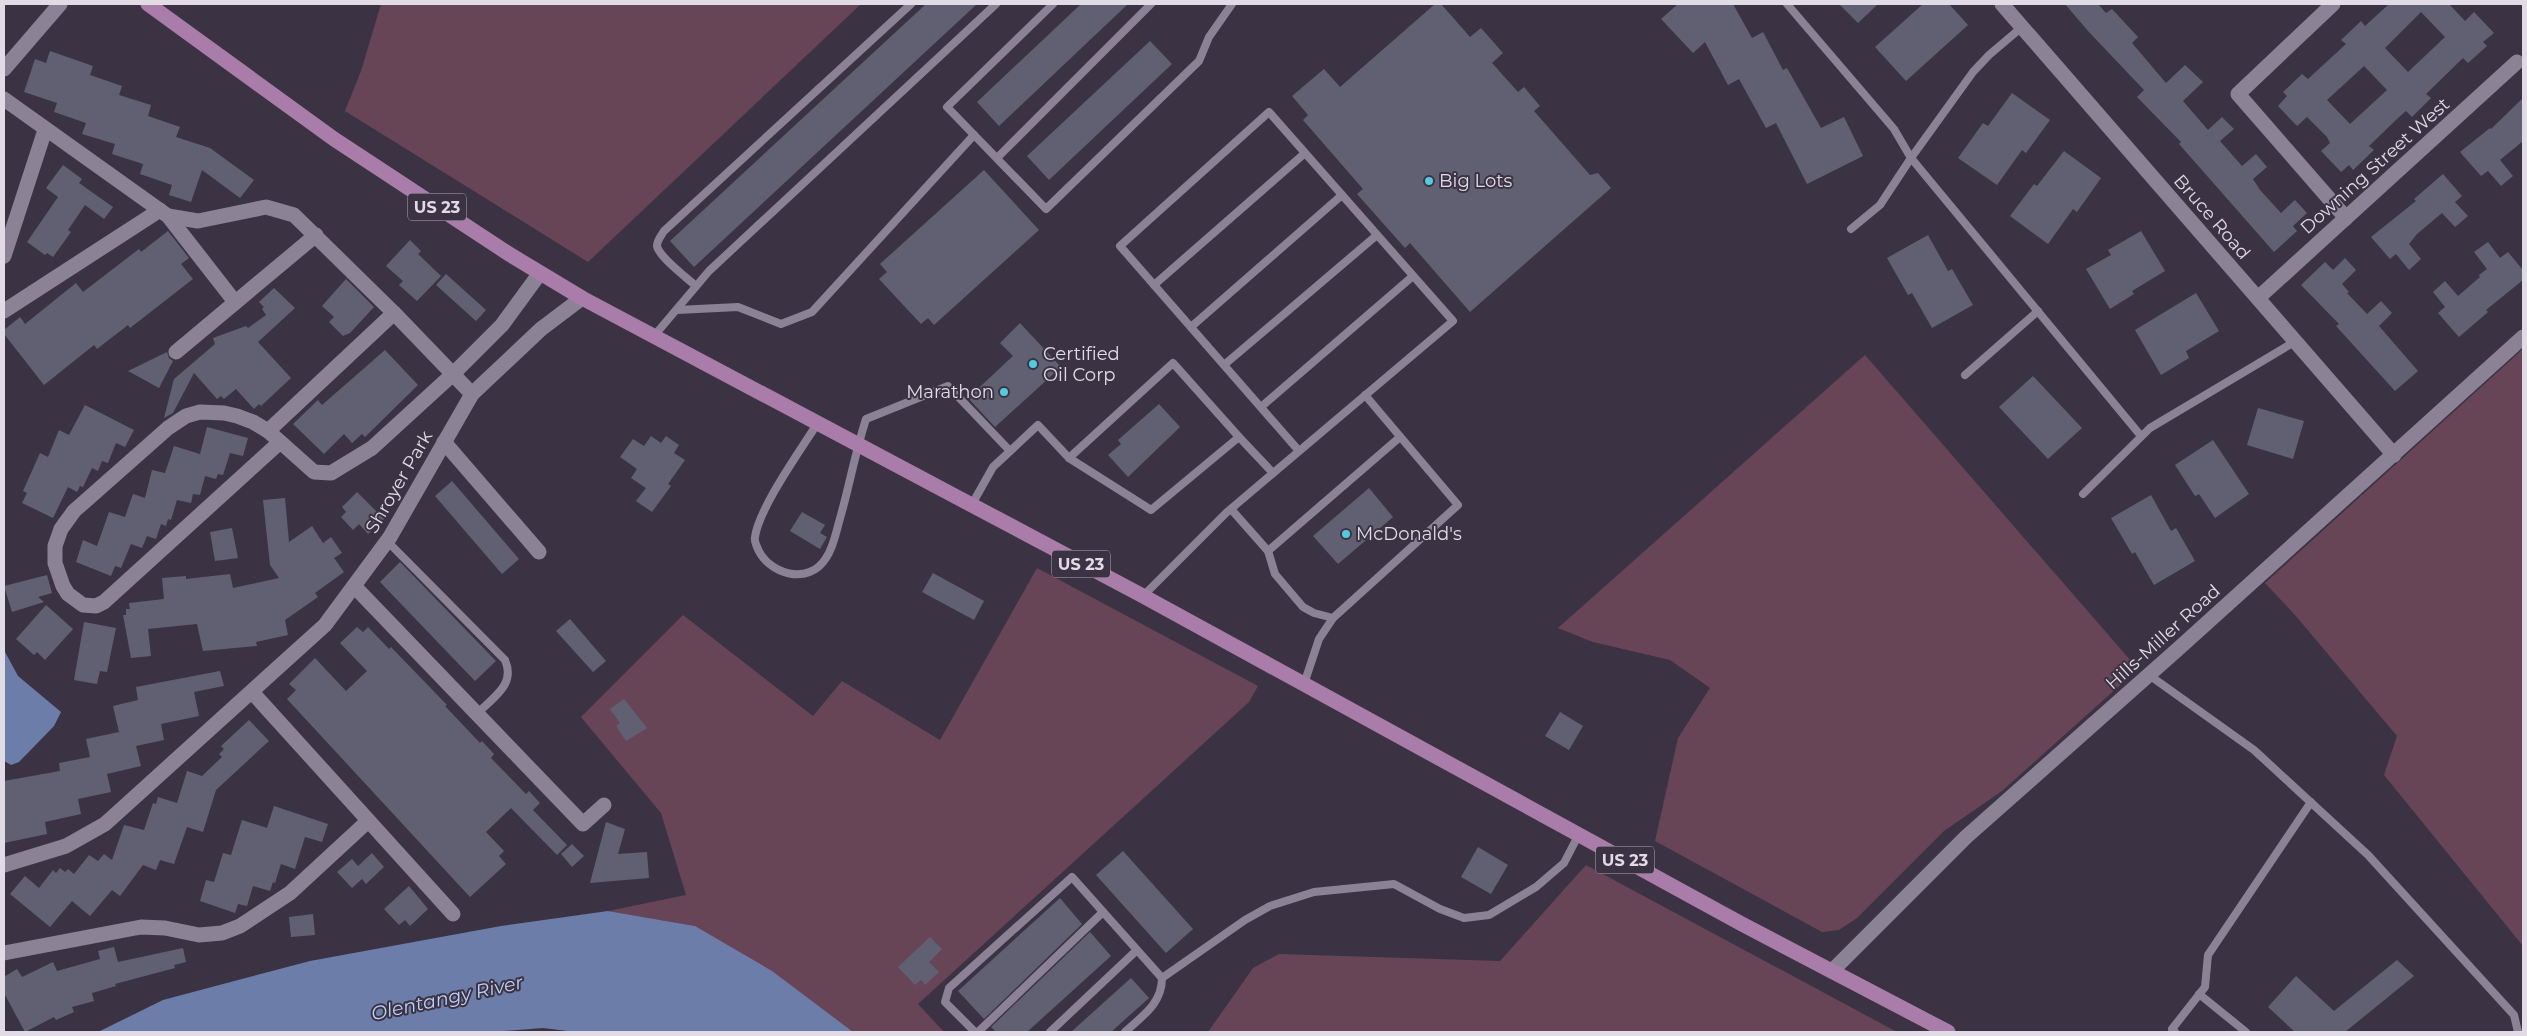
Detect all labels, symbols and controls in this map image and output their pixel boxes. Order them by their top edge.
street label: Downing Street West [2296,93,2454,239]
place label: Big Lots [1439,170,1513,192]
street label: Bruce Road [2169,170,2255,264]
marker: Big Lots [1423,175,1435,187]
road number: US 23 [408,193,466,220]
place label: Certified Oil Corp [1043,343,1120,386]
marker: Certified Oil Corp [1027,358,1039,370]
place label: Marathon [906,381,994,403]
marker: Marathon [998,386,1010,398]
street label: Shroyer Park [361,427,437,537]
place label: McDonald's [1356,523,1462,545]
marker: McDonald's [1340,528,1352,540]
road number: US 23 [1052,550,1110,578]
street label: Hills-Miller Road [2101,580,2225,694]
road number: US 23 [1596,846,1654,874]
water label: Olentangy River [369,971,525,1025]

